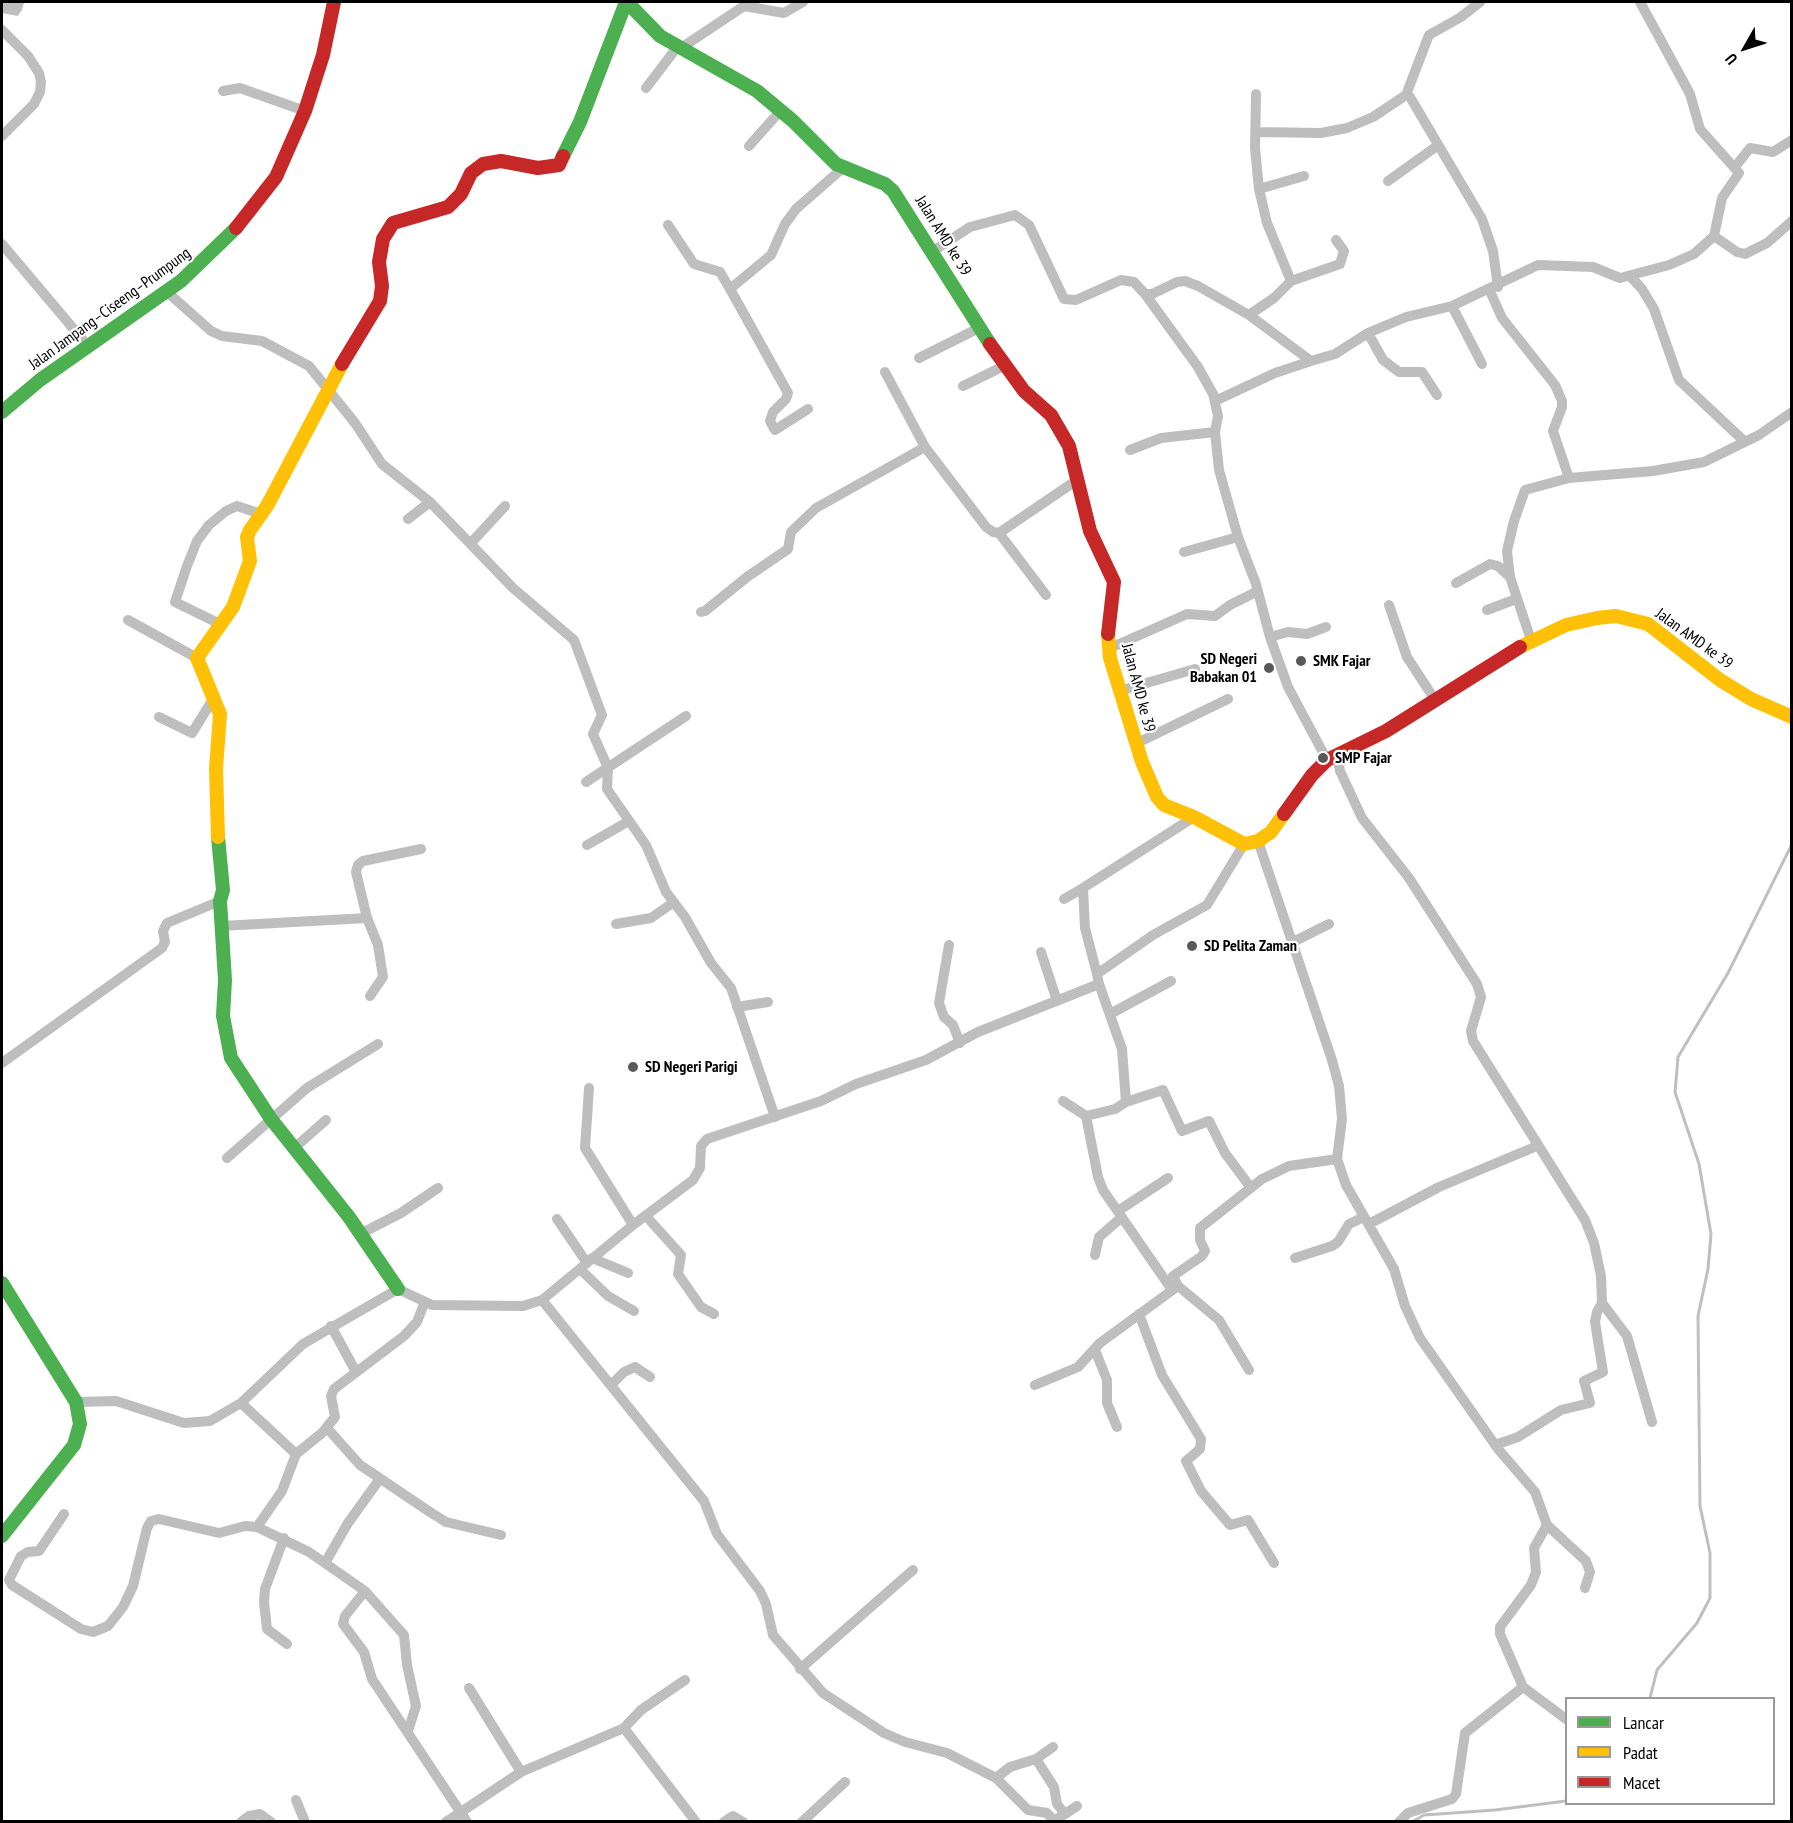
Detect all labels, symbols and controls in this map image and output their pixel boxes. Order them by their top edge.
north arrow [1715,18,1775,78]
text: U [1721,50,1741,69]
street label: Jalan AMD ke 39 [911,192,975,280]
street label: Jalan Jampang–Ciseeng–Prumpung [25,244,195,374]
street label: Jalan AMD ke 39 [1652,605,1736,673]
street label: Jalan AMD ke 39 [1117,642,1159,734]
place label: SD Negeri Babakan 01 [1190,649,1257,687]
place label: SMK Fajar [1313,651,1370,671]
marker: SMK Fajar [1294,654,1308,668]
marker: SD Negeri Babakan 01 [1262,661,1276,675]
place label: SMP Fajar [1335,748,1392,768]
marker: SMP Fajar [1316,751,1330,765]
place label: SD Pelita Zaman [1204,936,1297,956]
marker: SD Pelita Zaman [1185,939,1199,953]
place label: SD Negeri Parigi [645,1057,738,1077]
marker: SD Negeri Parigi [626,1060,640,1074]
legend [1565,1697,1775,1805]
text: Lancar [1623,1711,1664,1734]
text: Padat [1623,1741,1658,1764]
text: Macet [1623,1771,1660,1794]

